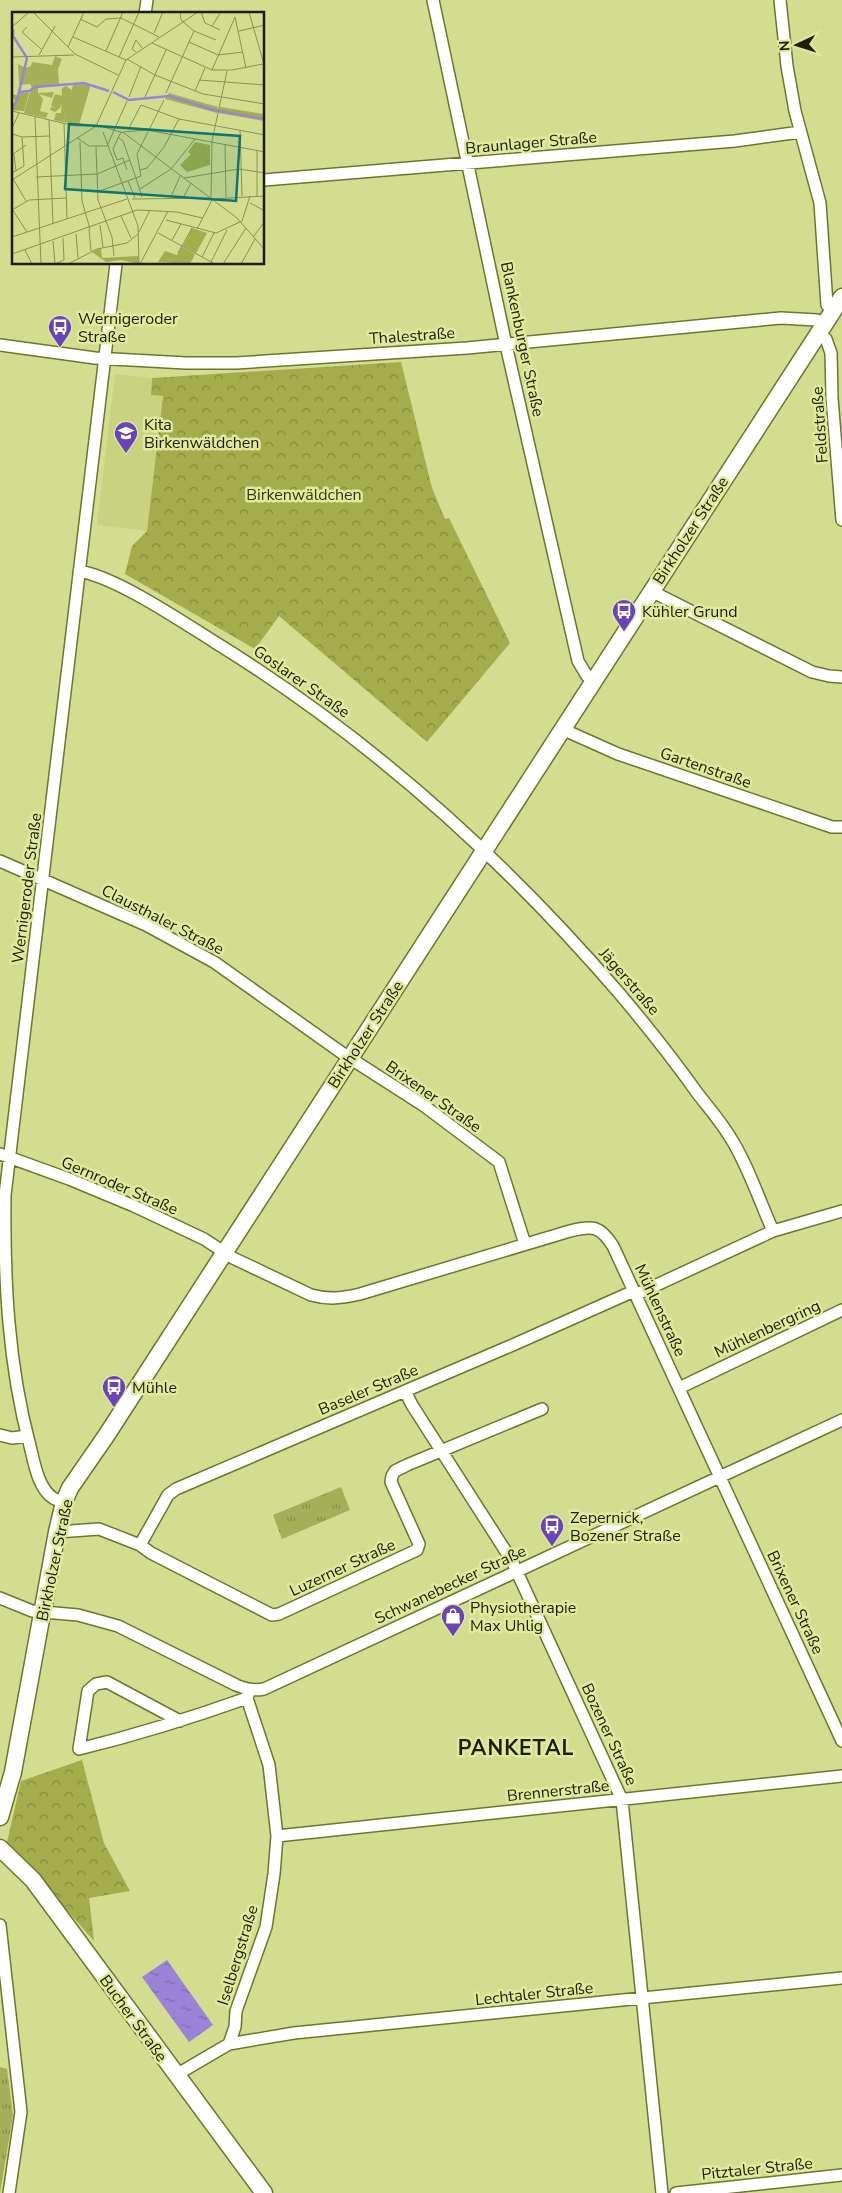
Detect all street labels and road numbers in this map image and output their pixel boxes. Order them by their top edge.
street label: Braunlager Straße [464,126,598,160]
street label: Blankenburger Straße [495,260,549,419]
street label: Thalestraße [368,322,456,350]
street label: Feldstraße [806,386,834,464]
street label: Birkholzer Straße [648,472,734,589]
street label: Goslarer Straße [249,640,354,723]
street label: Gartenstraße [657,742,754,794]
street label: Wernigeroder Straße [7,811,47,965]
street label: Clausthaler Straße [98,880,228,960]
street label: Jägerstraße [593,942,665,1020]
street label: Birkholzer Straße [323,976,409,1093]
street label: Brixener Straße [381,1056,486,1138]
street label: Gernroder Straße [58,1151,181,1220]
street label: Mühlenstraße [629,1261,691,1360]
street label: Mühlenbergring [711,1295,824,1363]
street label: Baseler Straße [315,1359,422,1421]
street label: Birkholzer Straße [31,1497,79,1623]
street label: Luzerner Straße [286,1534,399,1602]
street label: Schwanebecker Straße [371,1540,530,1630]
street label: Brixener Straße [761,1547,829,1658]
street label: Bozener Straße [576,1680,642,1789]
street label: Brennerstraße [506,1775,610,1807]
street label: Iselbergstraße [212,1903,264,2008]
street label: Bucher Straße [94,1971,172,2067]
street label: Lechtaler Straße [474,1977,594,2011]
street label: Pitztaler Straße [700,2152,814,2186]

